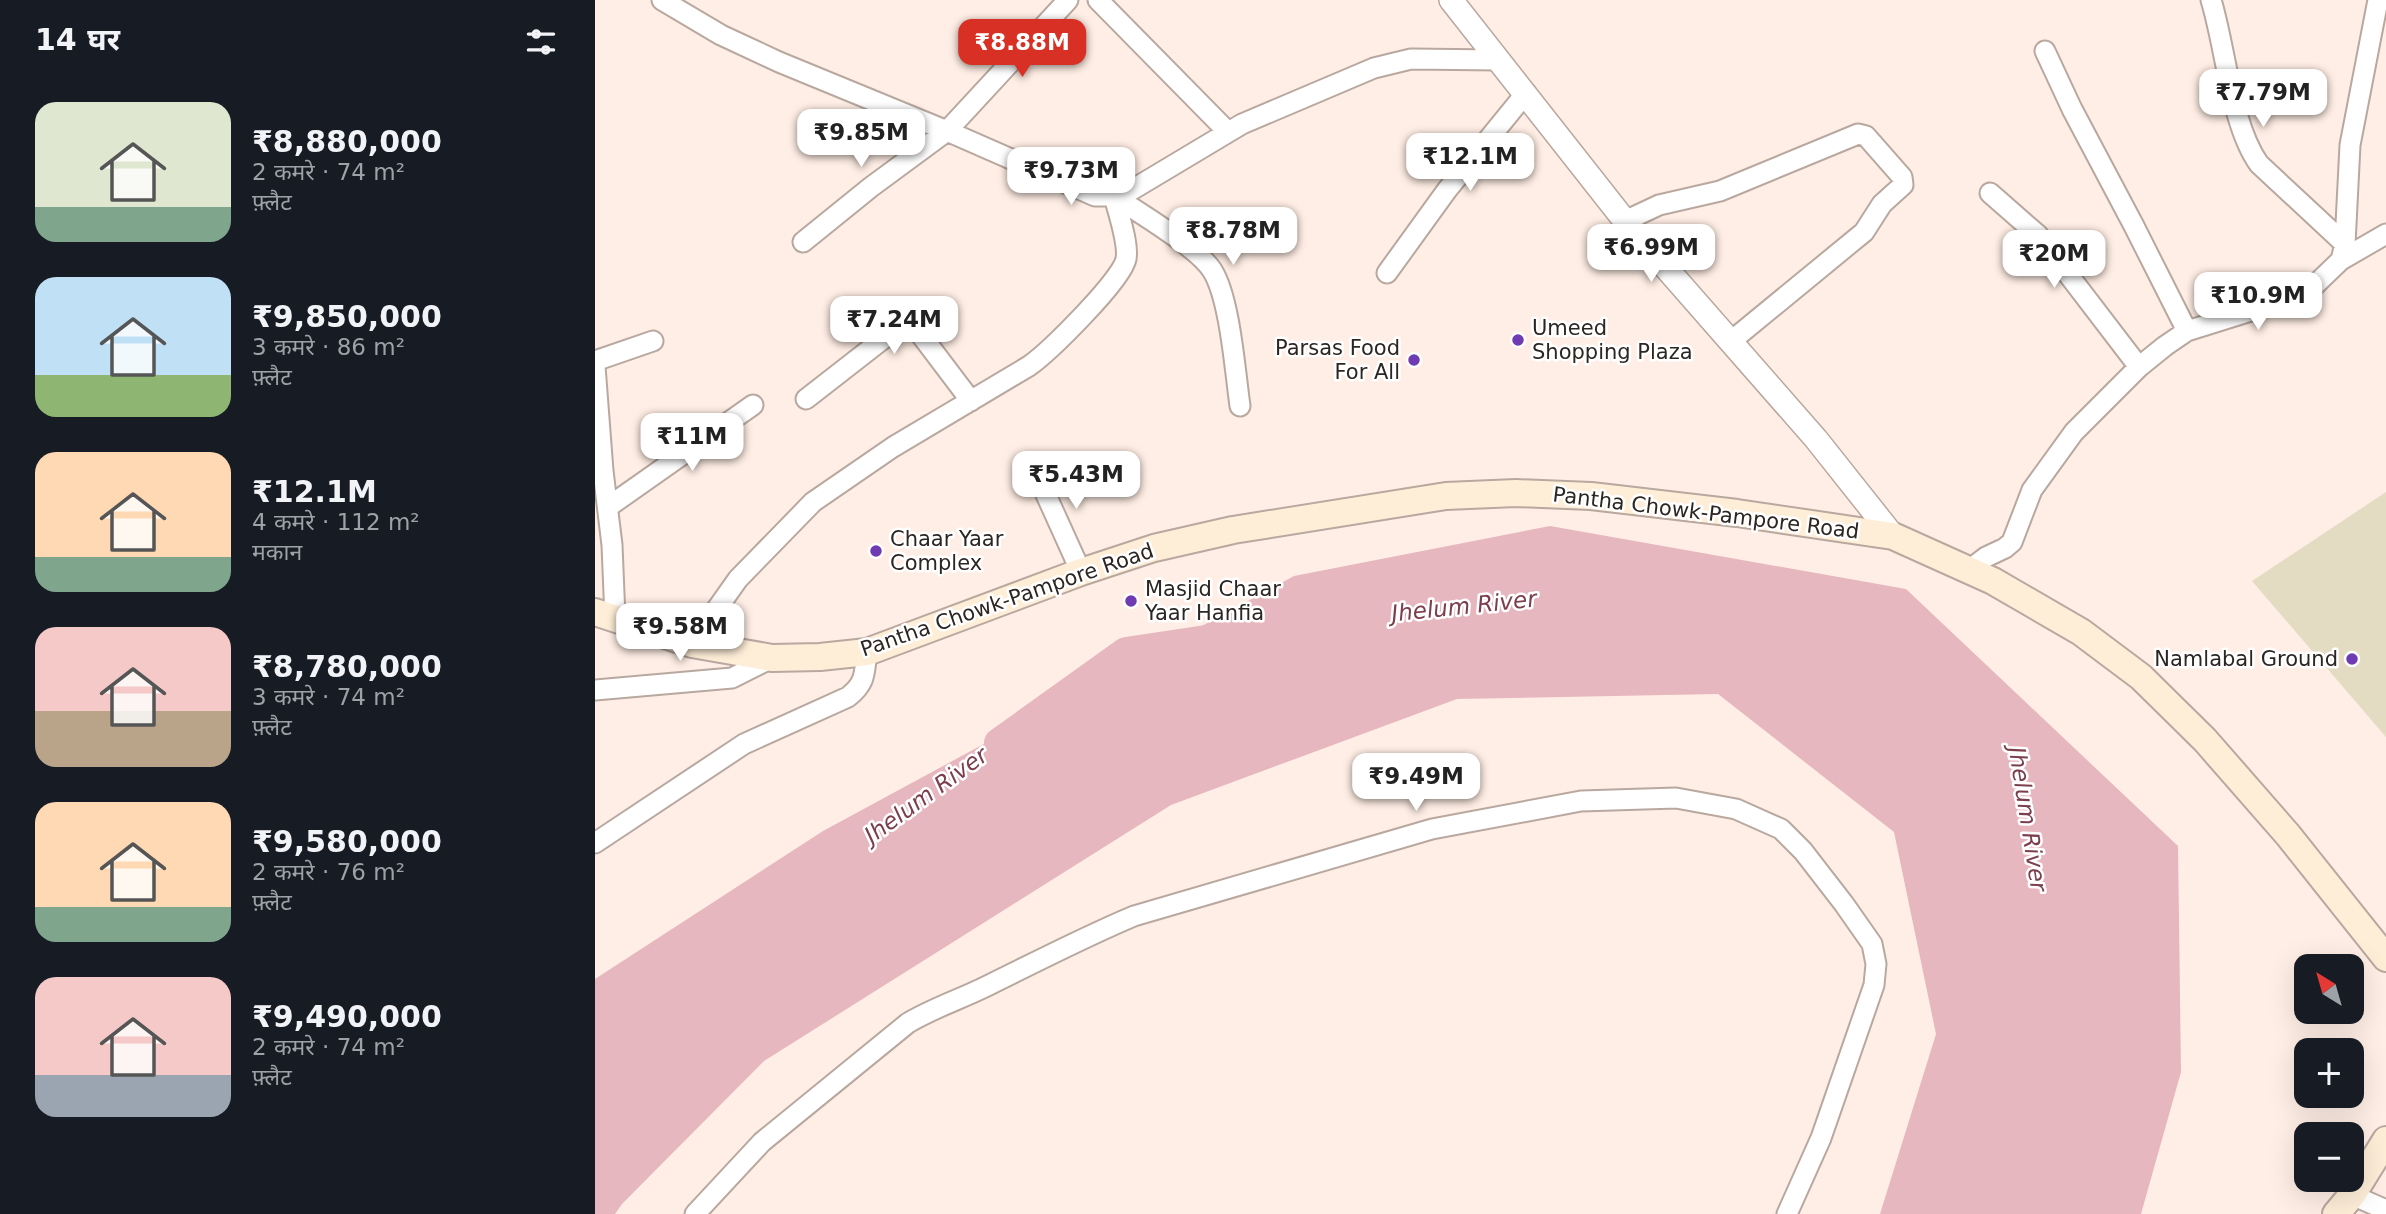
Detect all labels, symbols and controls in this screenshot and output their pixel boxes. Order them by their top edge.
pin: ₹8.88M [965,20,1079,79]
text: 14 घर [35,22,120,57]
icon: filters [522,23,560,61]
text: ₹8.88M [974,29,1070,55]
pin: ₹7.79M [2206,69,2320,129]
text: ₹7.79M [2215,79,2311,105]
pin: ₹9.85M [804,110,918,169]
text: ₹9.85M [813,119,909,145]
text: ₹8,880,000 [252,124,442,159]
icon: home [91,130,175,214]
pin: ₹12.1M [1413,134,1527,193]
text: ₹12.1M [1422,143,1518,169]
pin: ₹9.73M [1014,148,1128,207]
text: ₹9.73M [1023,157,1119,183]
text: 2 कमरे · 74 m² [252,159,405,185]
text: फ़्लैट [252,189,292,215]
pin: ₹8.78M [1176,208,1290,267]
text: ₹8.78M [1185,217,1281,243]
pin: ₹6.99M [1594,224,1708,284]
pin: ₹20M [2013,230,2095,290]
text: ₹6.99M [1603,234,1699,260]
text: ₹20M [2019,240,2089,266]
pin: ₹10.9M [2201,272,2315,332]
text: ₹10.9M [2210,282,2306,308]
pin: ₹7.24M [837,296,951,356]
text: ₹9,850,000 [252,299,442,334]
icon: home [91,305,175,389]
text: ₹7.24M [846,306,942,332]
place label: Umeed Shopping Plaza [1532,316,1693,364]
marker: Umeed Shopping Plaza [1510,332,1526,348]
text: 3 कमरे · 86 m² [252,334,405,360]
place label: Parsas Food For All [1275,336,1400,384]
marker: Parsas Food For All [1406,352,1422,368]
text: फ़्लैट [252,364,292,390]
pin: ₹11M [651,414,733,473]
text: ₹11M [657,423,727,449]
pin: ₹5.43M [1019,452,1133,511]
text: ₹5.43M [1028,461,1124,487]
text: ₹12.1M [252,474,377,509]
icon: home [91,480,175,564]
street label: Pantha Chowk-Pampore Road [1551,482,1861,544]
text: 4 कमरे · 112 m² [252,509,420,535]
place label: Chaar Yaar Complex [890,527,1004,575]
street label: Pantha Chowk-Pampore Road [857,538,1157,662]
text: मकान [252,539,302,565]
marker: Chaar Yaar Complex [868,543,884,559]
place label: Masjid Chaar Yaar Hanfia [1144,577,1281,625]
water label: Jhelum River [1386,585,1539,627]
marker: Masjid Chaar Yaar Hanfia [1123,593,1139,609]
pin: ₹9.58M [623,604,737,663]
text: ₹9.58M [632,613,728,639]
place label: Namlabal Ground [2154,647,2338,671]
text: ₹8,780,000 [252,649,442,684]
marker: Namlabal Ground [2344,651,2360,667]
icon: home [91,655,175,739]
text: 3 कमरे · 74 m² [252,684,405,710]
text: फ़्लैट [252,714,292,740]
water label: Jhelum River [856,741,994,851]
water label: Jhelum River [2003,741,2052,895]
pin: ₹9.49M [1359,754,1473,813]
text: ₹9.49M [1368,763,1464,789]
text: ₹9,580,000 [252,824,442,859]
icon: home [91,830,175,914]
text: 2 कमरे · 76 m² [252,859,405,885]
text: फ़्लैट [252,889,292,915]
north arrow [2294,954,2364,1024]
map controls [2294,954,2364,1192]
text: ₹9,490,000 [252,999,442,1034]
icon: home [91,1005,175,1089]
text: 2 कमरे · 74 m² [252,1034,405,1060]
button: + [2294,1038,2364,1108]
text: फ़्लैट [252,1064,292,1090]
button: − [2294,1122,2364,1192]

